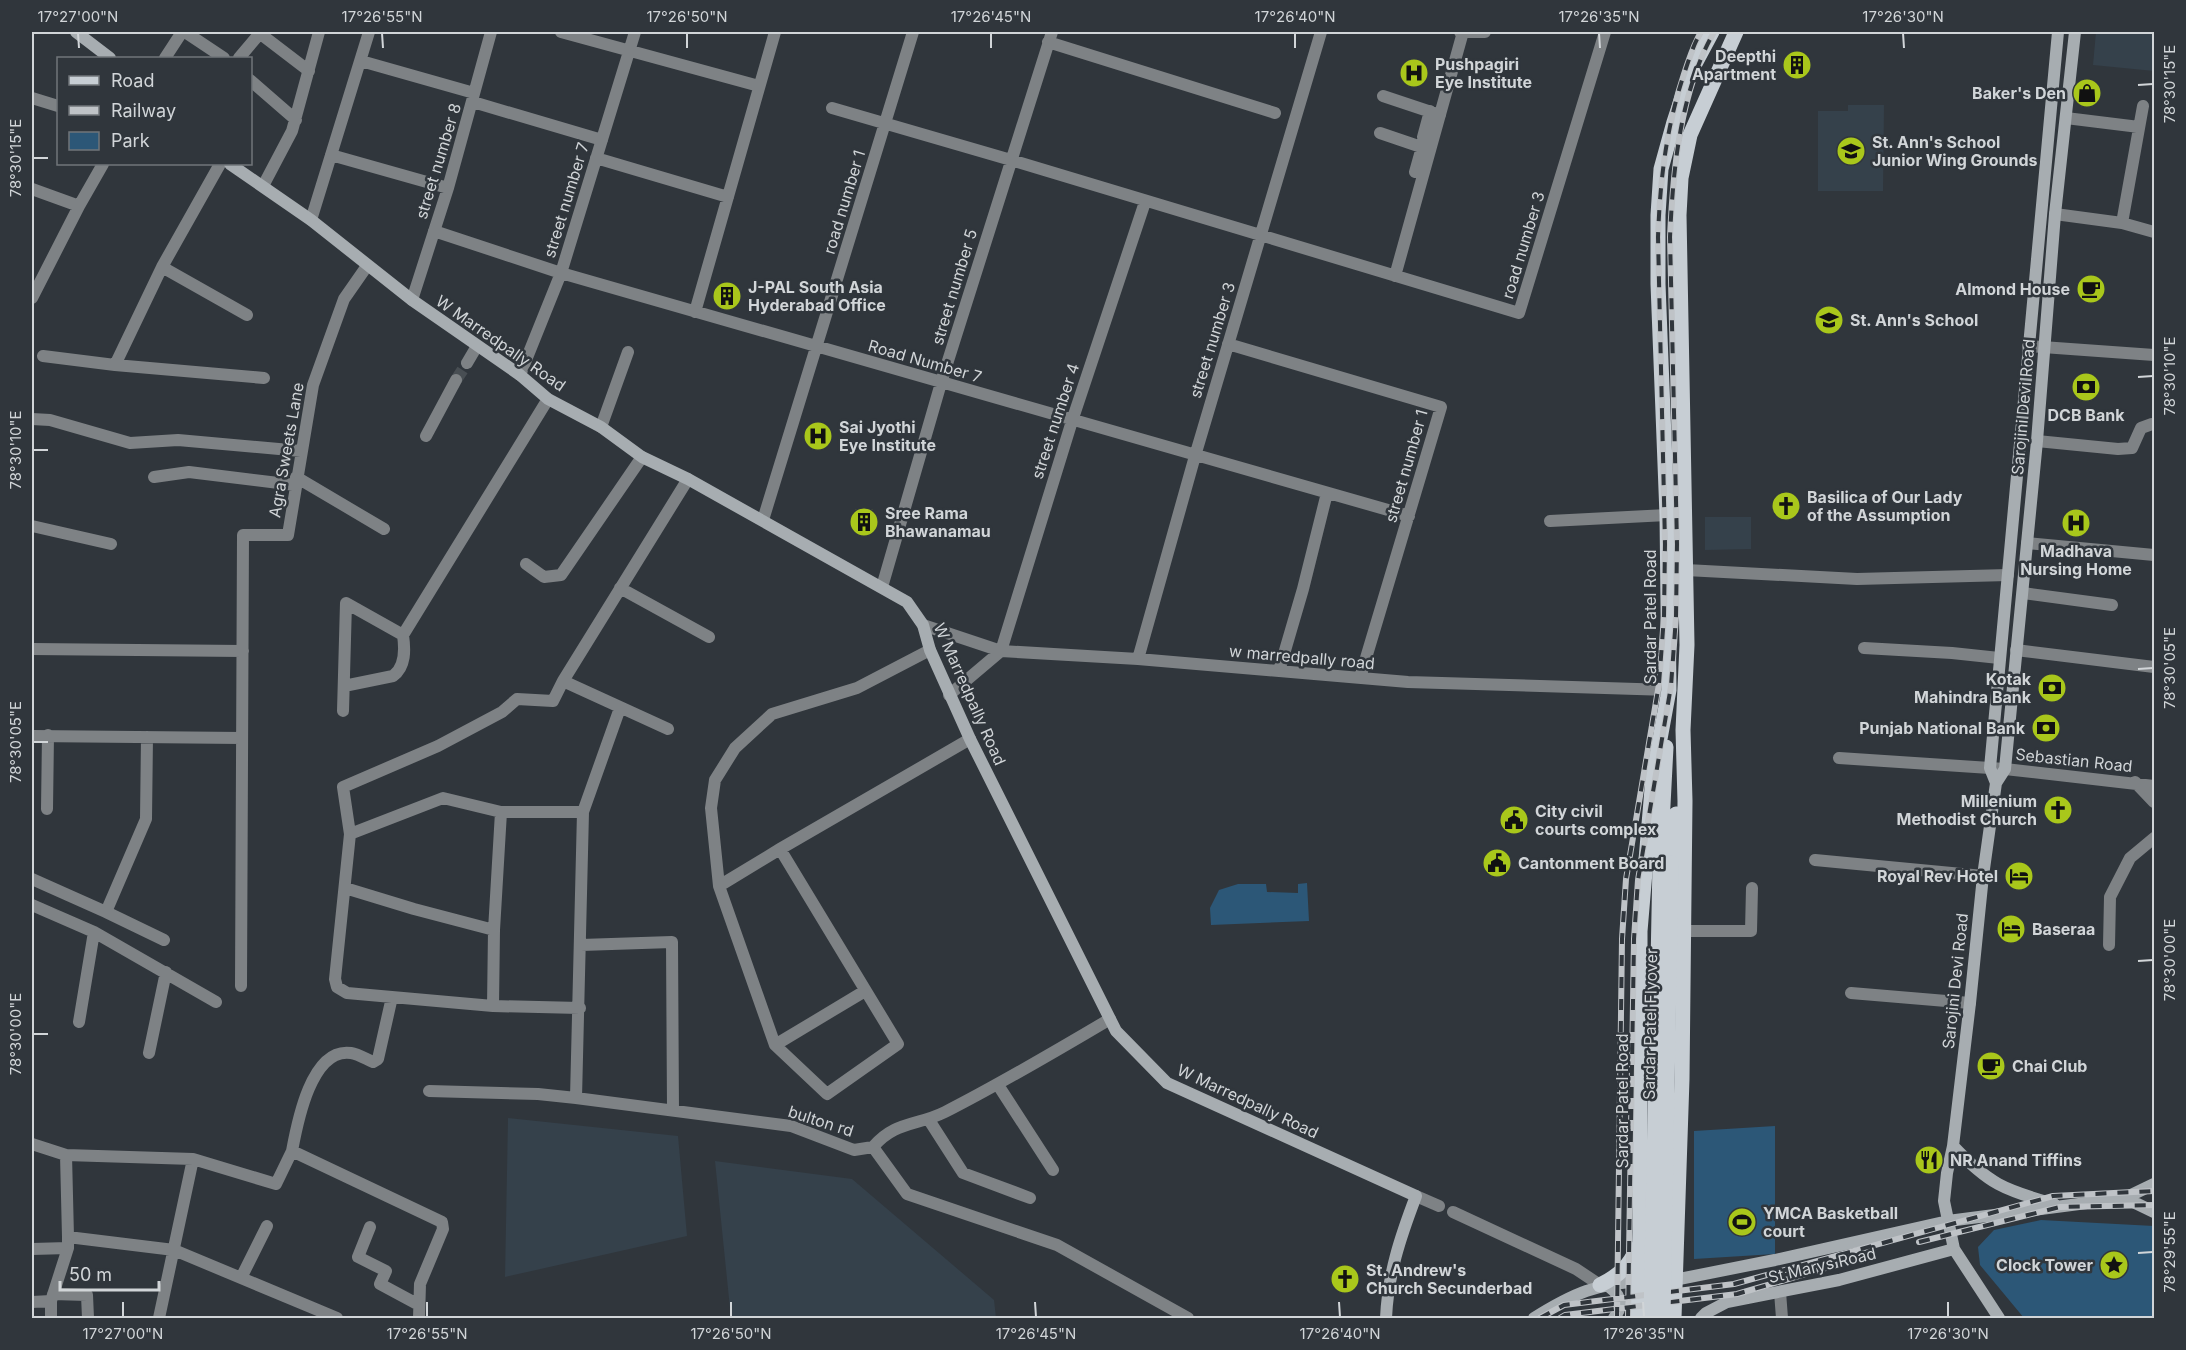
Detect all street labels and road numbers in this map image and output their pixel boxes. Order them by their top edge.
street label: street number 8 [411,101,465,221]
street label: street number 7 [539,140,593,260]
street label: road number 1 [819,147,869,257]
street label: road number 3 [1497,189,1549,301]
street label: street number 5 [927,227,981,347]
street label: street number 3 [1185,280,1239,400]
street label: W Marredpally Road [432,291,570,395]
street label: Road Number 7 [866,335,984,387]
street label: Sarojini Devi Road [2007,338,2039,476]
street label: street number 4 [1027,360,1083,482]
street label: Agra Sweets Lane [264,381,308,519]
street label: street number 1 [1380,407,1432,525]
street label: Sardar Patel Road [1640,550,1660,684]
street label: W Marredpally Road [930,620,1010,768]
street label: w marredpally road [1228,641,1376,673]
street label: Sebastian Road [2014,744,2134,776]
street label: Sarojini Devi Road [1938,912,1972,1050]
street label: Sardar Patel Flyover [1639,948,1661,1100]
street label: Sardar Patel Road [1612,1034,1632,1168]
street label: W Marredpally Road [1174,1059,1322,1143]
street label: bulton rd [786,1101,856,1141]
street label: St Marys Road [1766,1243,1878,1287]

